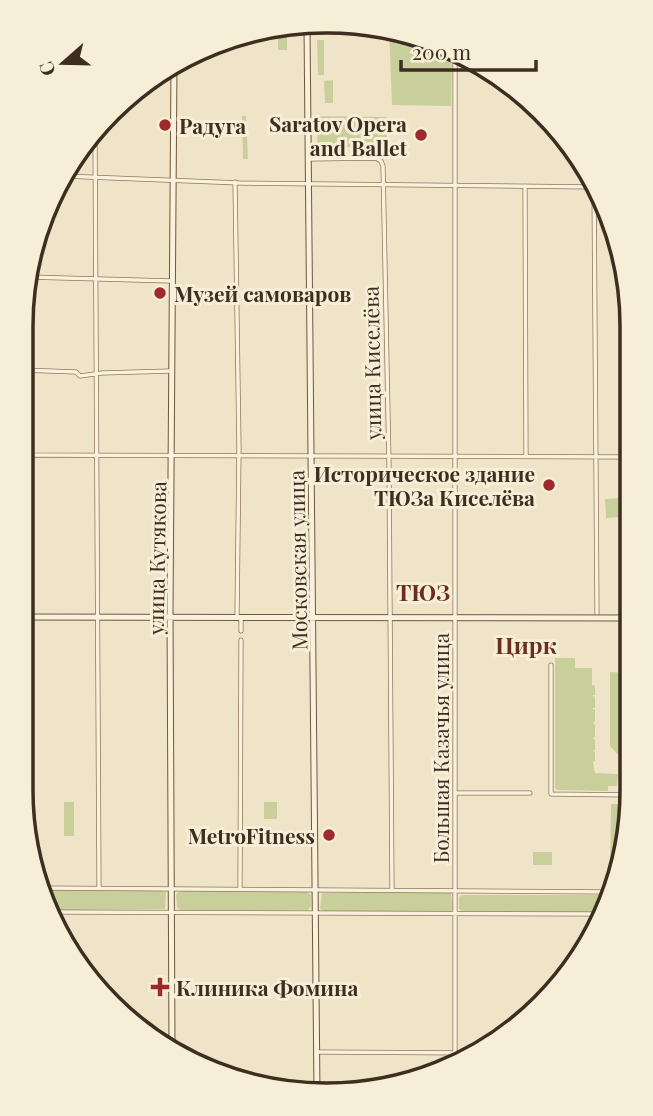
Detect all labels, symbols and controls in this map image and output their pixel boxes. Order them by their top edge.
north arrow [28,28,98,98]
scale bar [401,28,536,72]
text: 200 m [412,37,471,65]
text: С [32,58,61,80]
place label: Saratov Opera and Ballet [269,109,408,161]
place label: Радуга [179,111,246,139]
marker: Радуга [157,117,173,133]
marker: Saratov Opera and Ballet [413,127,429,143]
place label: Музей самоваров [174,279,351,307]
marker: Музей самоваров [152,285,168,301]
street label: улица Киселёва [356,285,386,441]
place label: Историческое здание ТЮЗа Киселёва [314,459,535,511]
street label: Московская улица [281,469,313,650]
marker: Историческое здание ТЮЗа Киселёва [541,477,557,493]
street label: улица Кутякова [141,480,171,636]
district label: ТЮЗ [396,576,450,607]
district label: Цирк [495,629,557,660]
street label: Большая Казачья улица [426,632,454,863]
place label: MetroFitness [188,821,315,849]
marker: MetroFitness [321,827,337,843]
place label: Клиника Фомина [176,973,358,1001]
marker: Клиника Фомина [150,977,170,997]

